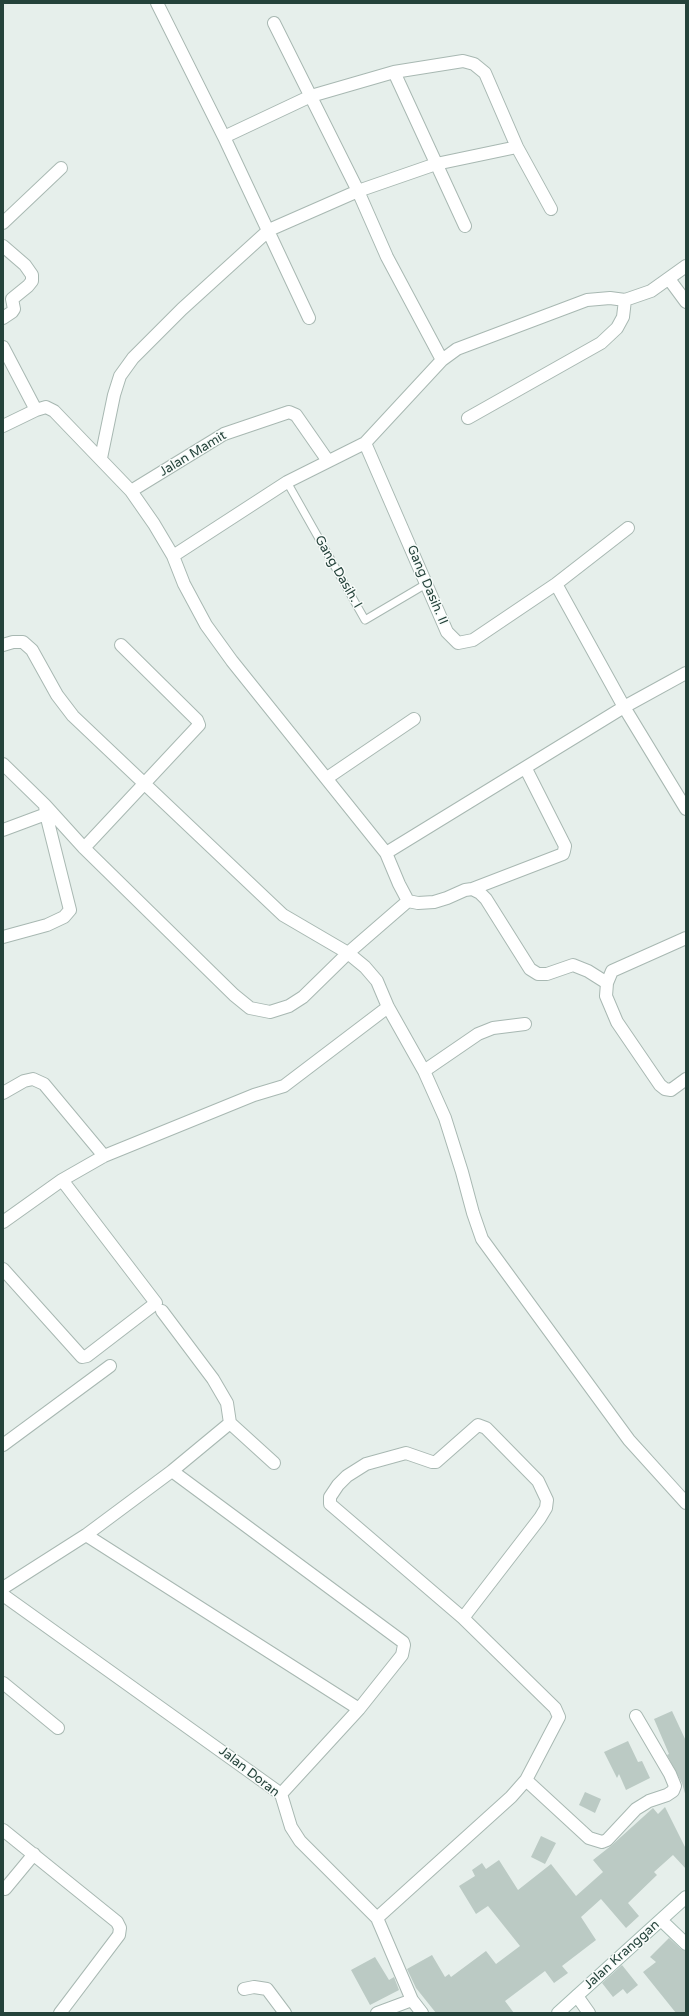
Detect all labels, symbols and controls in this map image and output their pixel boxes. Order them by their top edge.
street label: Jalan Mamit [157,428,229,480]
street label: Gang Dasih. I [311,533,365,611]
street label: Gang Dasih. II [403,543,451,627]
street label: Jalan Doran [216,1743,282,1801]
street label: Jalan Kranggan [581,1917,663,1993]

